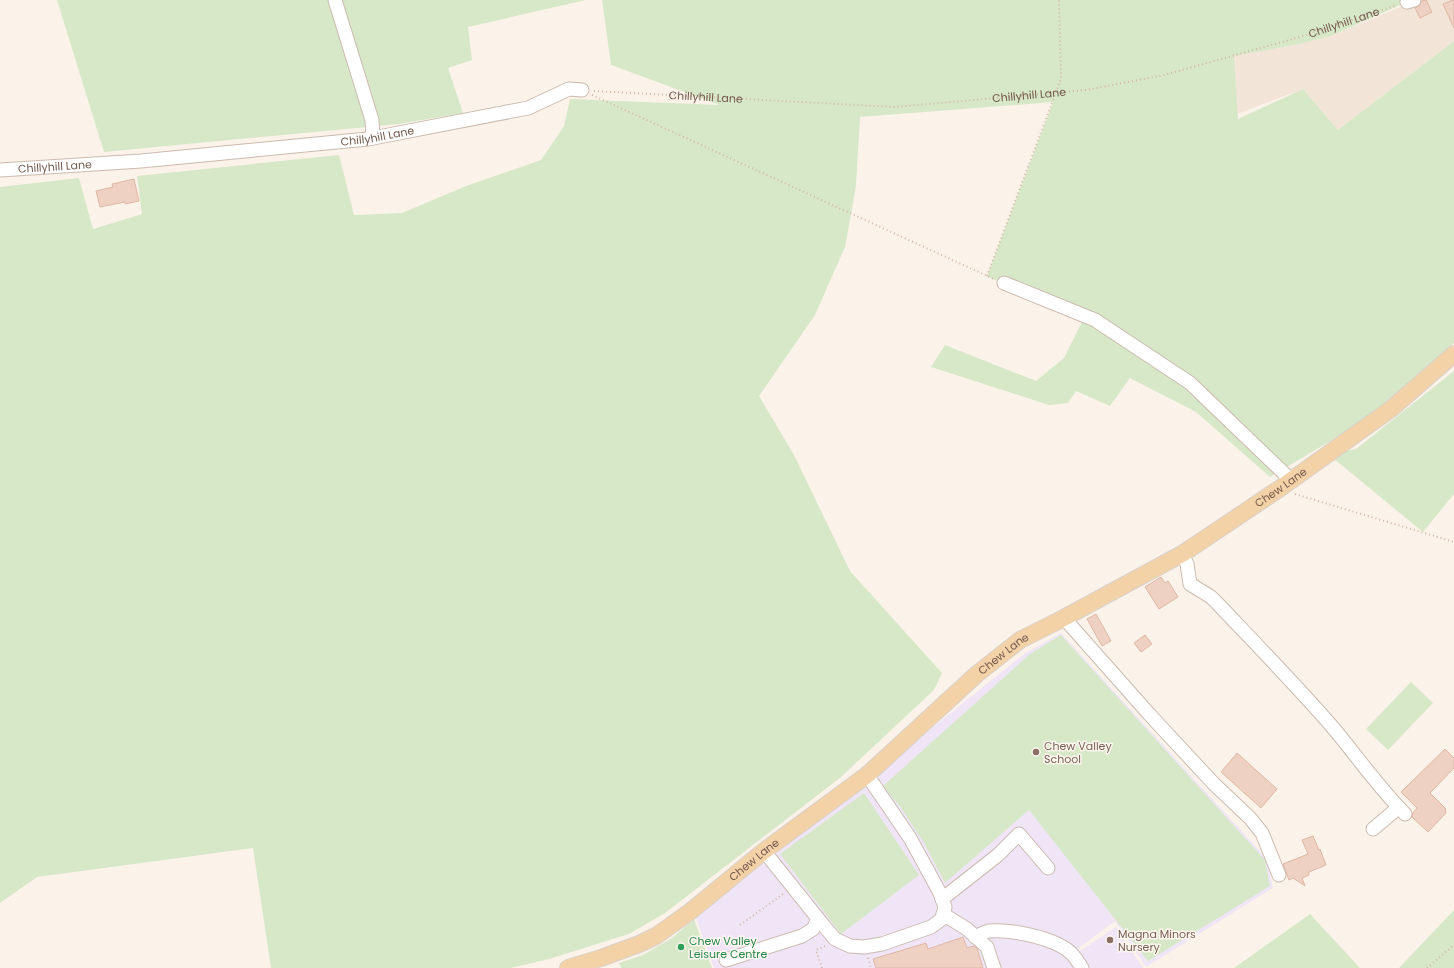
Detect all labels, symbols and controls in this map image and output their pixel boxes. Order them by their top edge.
street label: Chillyhill Lane [1306,3,1382,42]
street label: Chillyhill Lane [991,84,1067,106]
street label: Chillyhill Lane [668,87,743,107]
street label: Chillyhill Lane [340,122,416,150]
street label: Chillyhill Lane [17,156,93,177]
street label: Chew Lane [1251,463,1310,511]
street label: Chew Lane [975,629,1032,678]
place label: Chew Valley School [1044,738,1112,767]
marker: Chew Valley School [1031,747,1041,757]
street label: Chew Lane [725,834,783,885]
place label: Magna Minors Nursery [1118,926,1196,955]
place label: Chew Valley Leisure Centre [689,933,767,962]
marker: Magna Minors Nursery [1105,935,1115,945]
marker: Chew Valley Leisure Centre [676,942,686,952]

